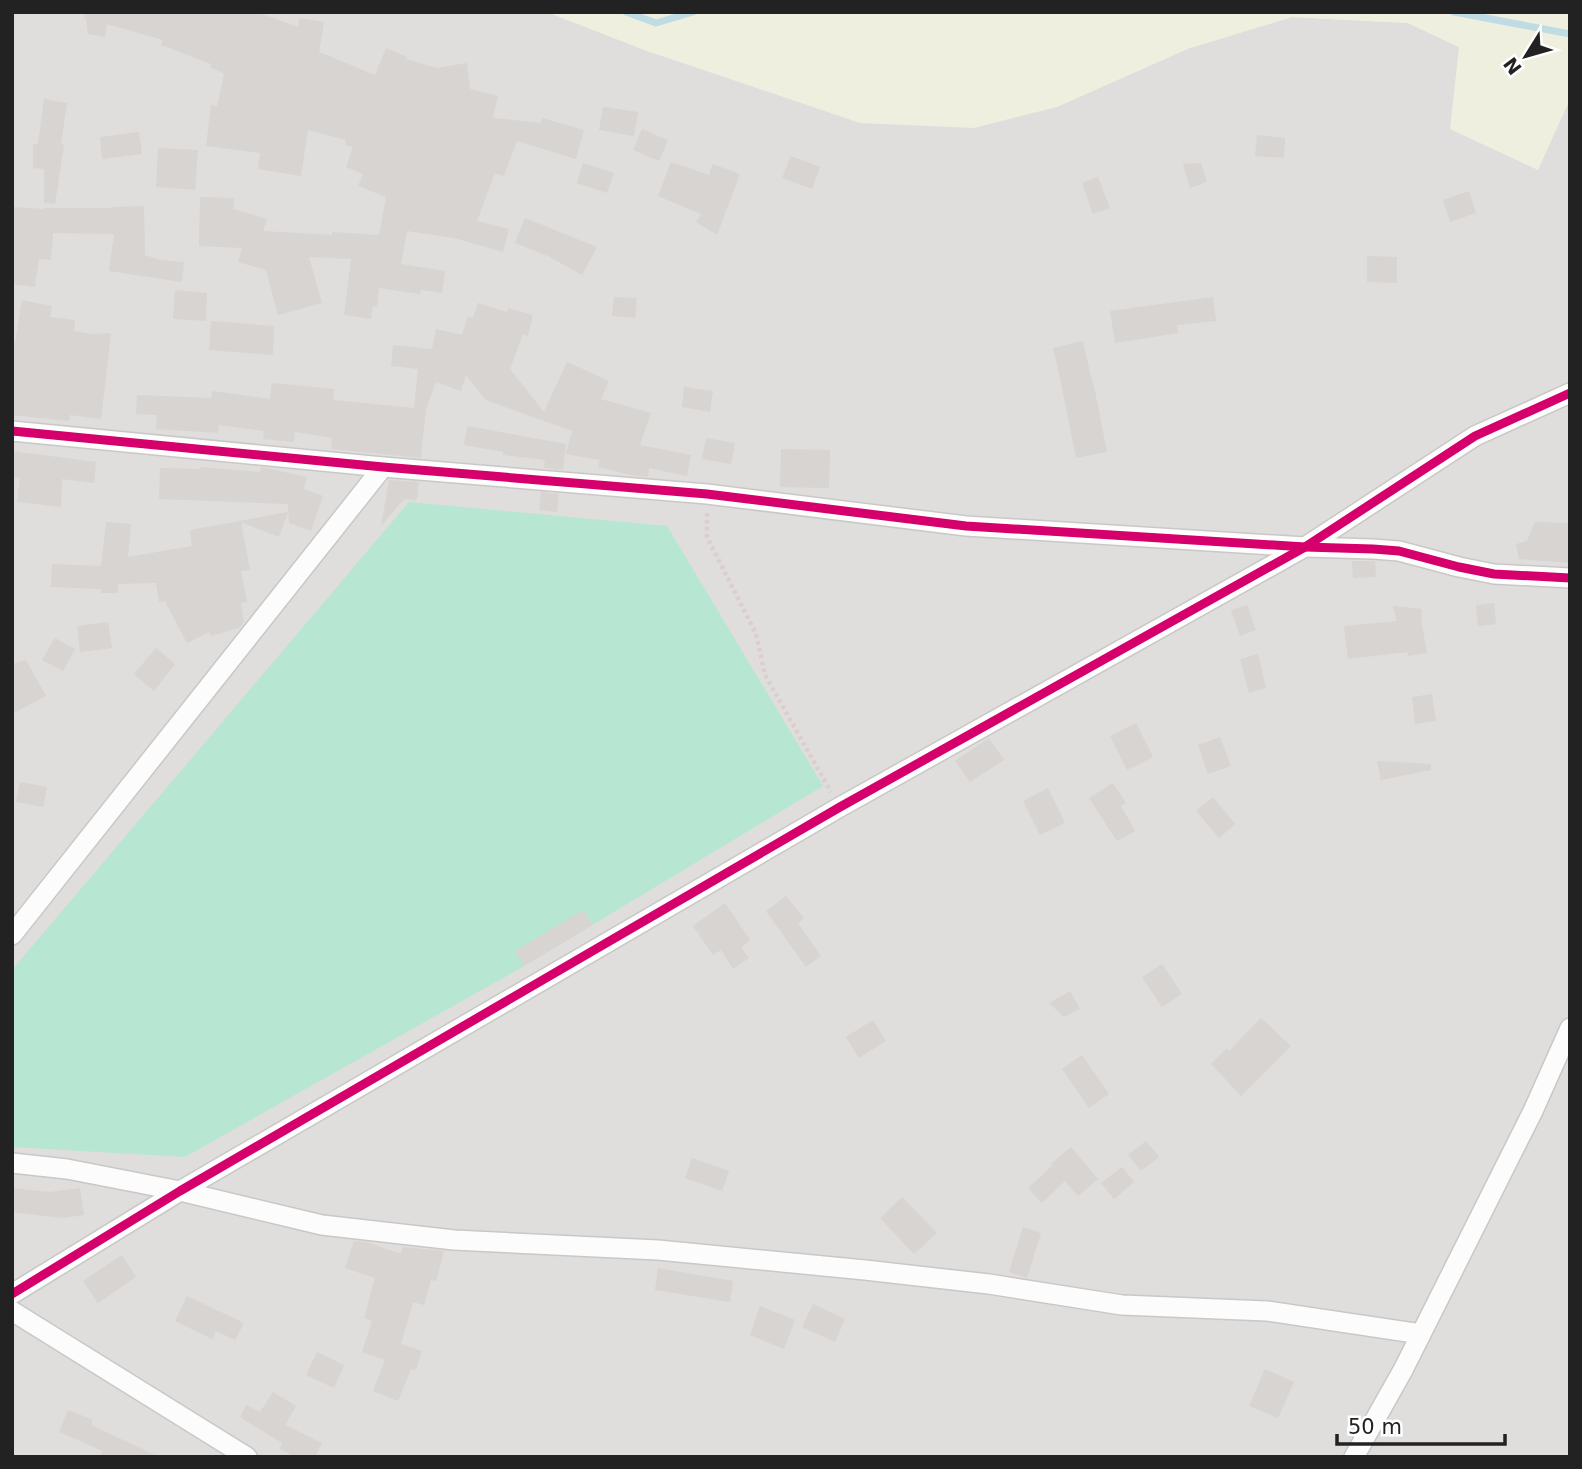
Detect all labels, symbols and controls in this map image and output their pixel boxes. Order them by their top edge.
north arrow [1491,21,1561,91]
text: N [1499,53,1526,79]
scale bar [1337,1402,1505,1446]
text: 50 m [1348,1415,1402,1439]

